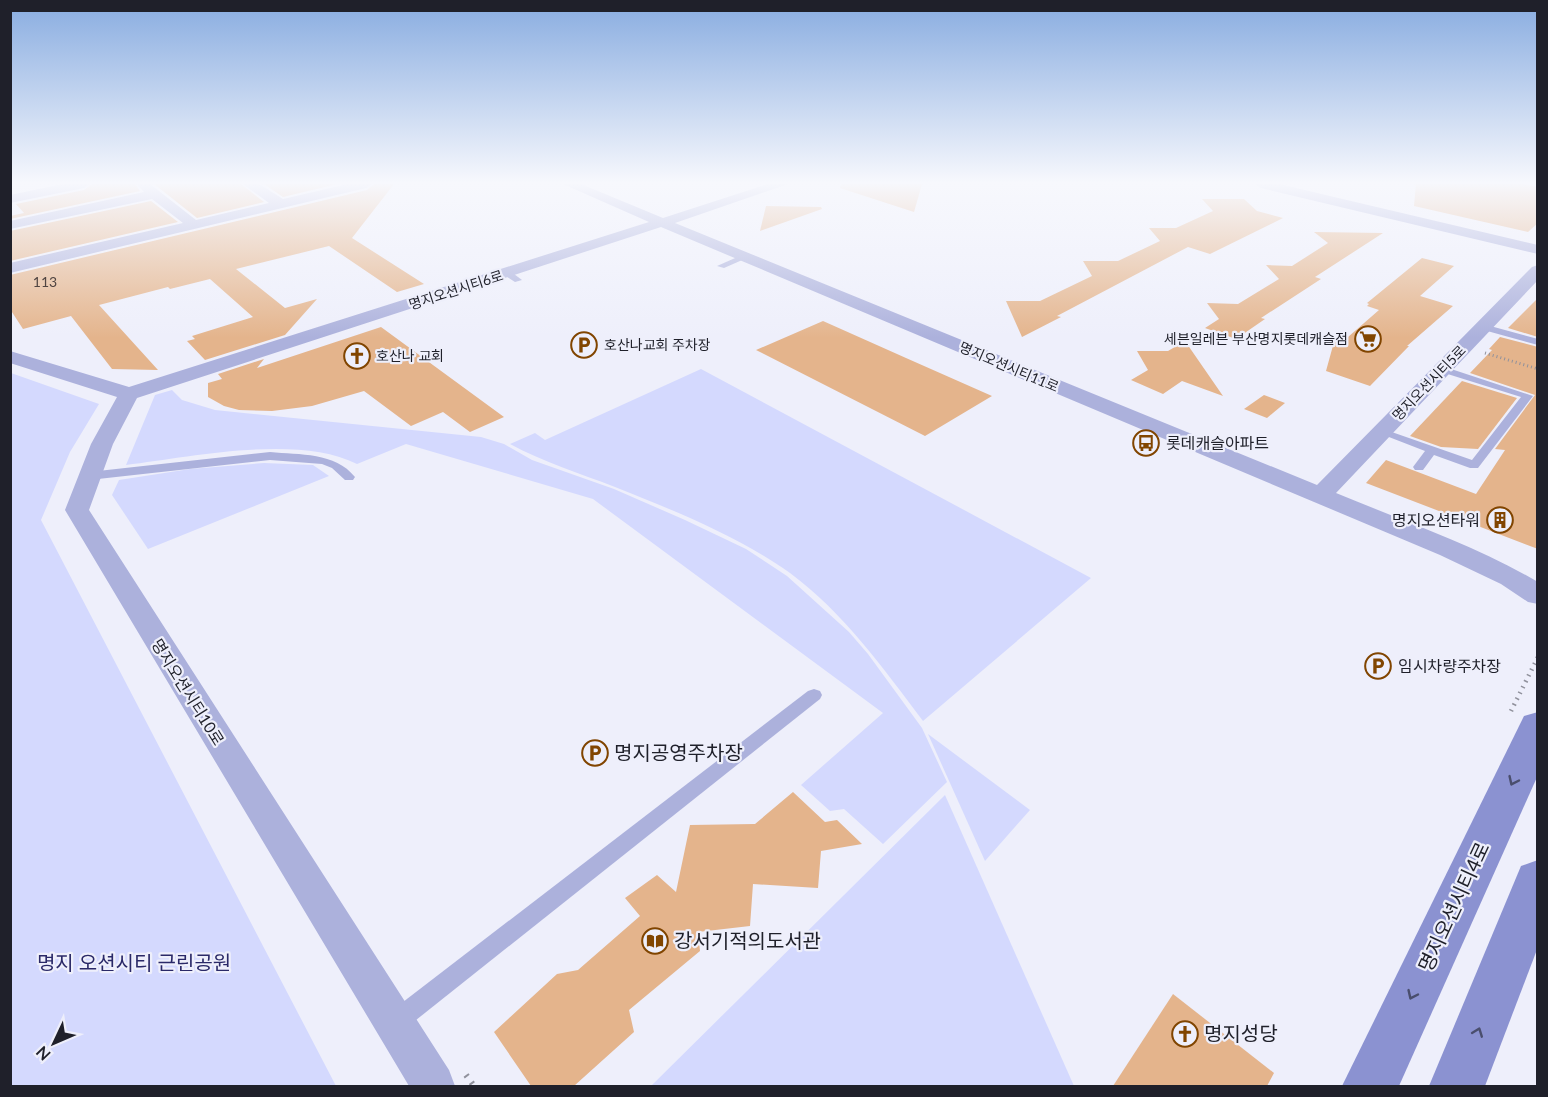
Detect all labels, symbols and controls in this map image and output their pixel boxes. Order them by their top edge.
street label: 명지오션시티6로 [406,266,505,313]
house number: 113 [33,273,57,290]
supermarket icon: 세븐일레븐 부산명지롯데캐슬점 [1353,324,1383,354]
parking icon: 호산나교회 주차장 [569,330,599,360]
place label: 세븐일레븐 부산명지롯데캐슬점 [1164,330,1348,347]
place label: 호산나교회 주차장 [604,336,711,353]
street label: 명지오션시티11로 [957,338,1062,395]
church icon: 호산나 교회 [342,341,372,371]
street label: 명지오션시티5로 [1388,341,1469,424]
place label: 호산나 교회 [376,347,444,364]
bus stop icon: 롯데캐슬아파트 [1131,428,1161,458]
place label: 롯데캐슬아파트 [1166,433,1269,452]
building icon: 명지오션타워 [1485,505,1515,535]
place label: 명지오션타워 [1392,510,1480,529]
street label: 명지오션시티10로 [148,635,229,749]
parking icon: 임시차량주차장 [1363,651,1393,681]
place label: 임시차량주차장 [1398,656,1501,675]
parking icon: 명지공영주차장 [580,738,610,768]
place label: 명지공영주차장 [614,740,743,764]
one-way arrow [1508,774,1520,785]
street label: 명지오션시티4로 [1413,838,1494,975]
library icon: 강서기적의도서관 [640,926,670,956]
place label: 강서기적의도서관 [674,928,821,952]
park label: 명지 오션시티 근린공원 [37,950,231,974]
one-way arrow [1408,989,1420,1000]
north arrow [24,1013,84,1073]
church icon: 명지성당 [1170,1019,1200,1049]
place label: 명지성당 [1204,1021,1278,1045]
one-way arrow [1471,1027,1484,1038]
text: N [32,1043,54,1065]

